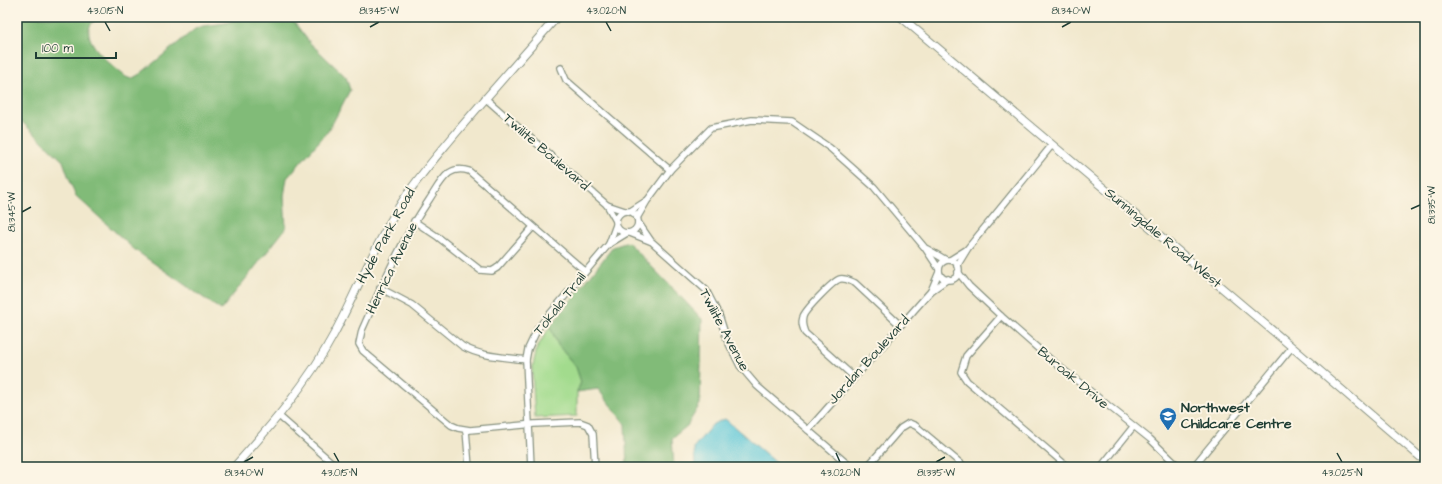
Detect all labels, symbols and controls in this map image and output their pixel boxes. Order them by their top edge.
text: 43.015°N [87,4,123,18]
text: 81.345°W [359,4,399,18]
text: 43.020°N [586,4,626,18]
text: 81.340°W [1052,4,1091,18]
scale bar [36,34,116,60]
text: 100 m [42,40,73,57]
street label: Twilite Boulevard [498,109,594,195]
street label: Sunningdale Road West [1100,183,1226,293]
street label: Hyde Park Road [351,185,421,287]
text: 81.335°W [1425,185,1439,224]
text: 81.345°W [5,192,19,232]
street label: Henrica Avenue [361,218,423,317]
street label: Tokala Trail [529,268,591,340]
street label: Twilite Avenue [694,285,754,375]
street label: Jordan Boulevard [823,311,915,409]
street label: Buroak Drive [1033,342,1113,414]
place label: Northwest Childcare Centre [1181,398,1292,434]
school or university icon: Northwest Childcare Centre [1158,406,1178,431]
text: 81.340°W [225,466,264,480]
text: 43.015°N [321,466,357,480]
text: 43.020°N [820,466,860,480]
text: 81.335°W [917,466,956,480]
text: 43.025°N [1322,466,1362,480]

